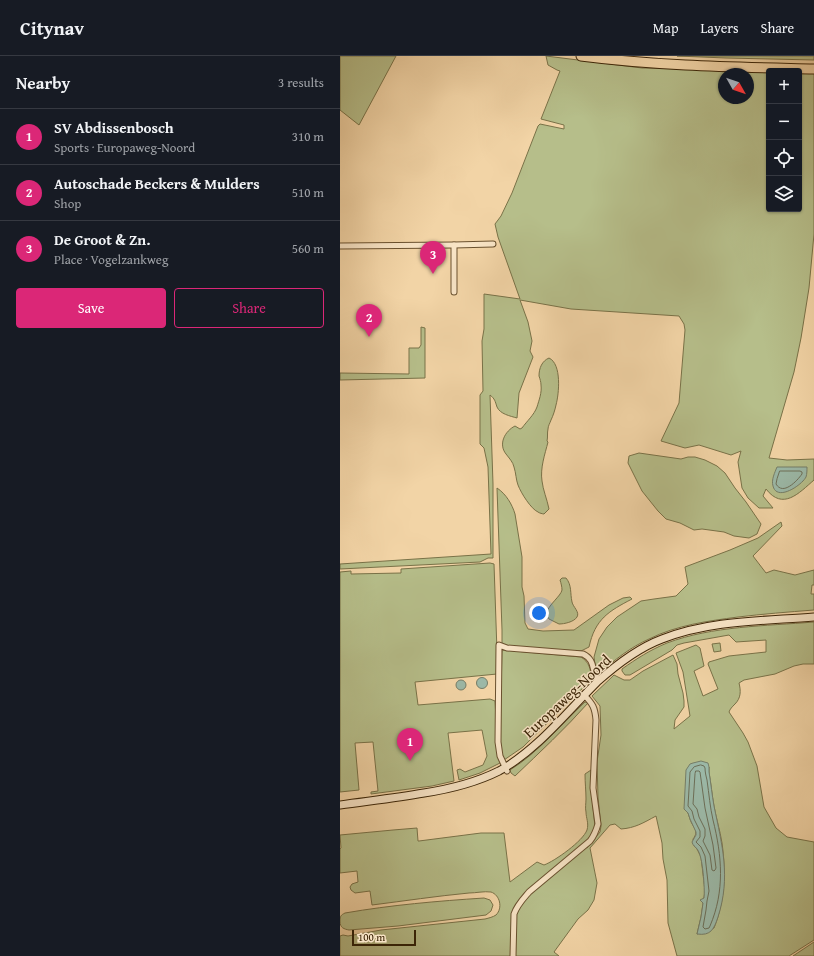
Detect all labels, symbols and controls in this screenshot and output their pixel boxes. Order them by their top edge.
text: Citynav [20,14,84,42]
text: Map [653,18,679,38]
text: Layers [701,18,739,38]
text: Share [761,18,794,38]
north arrow [718,68,754,104]
map controls [766,68,802,212]
button: + [766,68,802,104]
text: Nearby [16,70,70,95]
text: 3 results [278,73,324,92]
button: − [766,104,802,140]
text: SV Abdissenbosch [54,117,174,138]
text: 1 [26,127,32,146]
text: 310 m [292,127,324,146]
text: Sports · Europaweg-Noord [54,138,195,157]
button: locate [766,140,802,176]
text: Autoschade Beckers & Mulders [54,173,260,194]
button: layers [766,176,802,212]
text: 2 [26,183,32,202]
text: 510 m [292,183,324,202]
text: Shop [54,194,81,213]
text: De Groot & Zn. [54,229,150,250]
text: 3 [26,239,32,258]
text: 560 m [292,239,324,258]
pin: 3 [420,241,446,274]
text: Place · Vogelzankweg [54,250,168,269]
button: Save [16,288,166,328]
button: Share [174,288,324,328]
pin: 2 [356,304,382,337]
your location [529,603,549,623]
street label: Europaweg-Noord [518,650,616,742]
pin: 1 [397,728,423,761]
scale bar [352,928,416,947]
text: 100 m [358,929,385,945]

